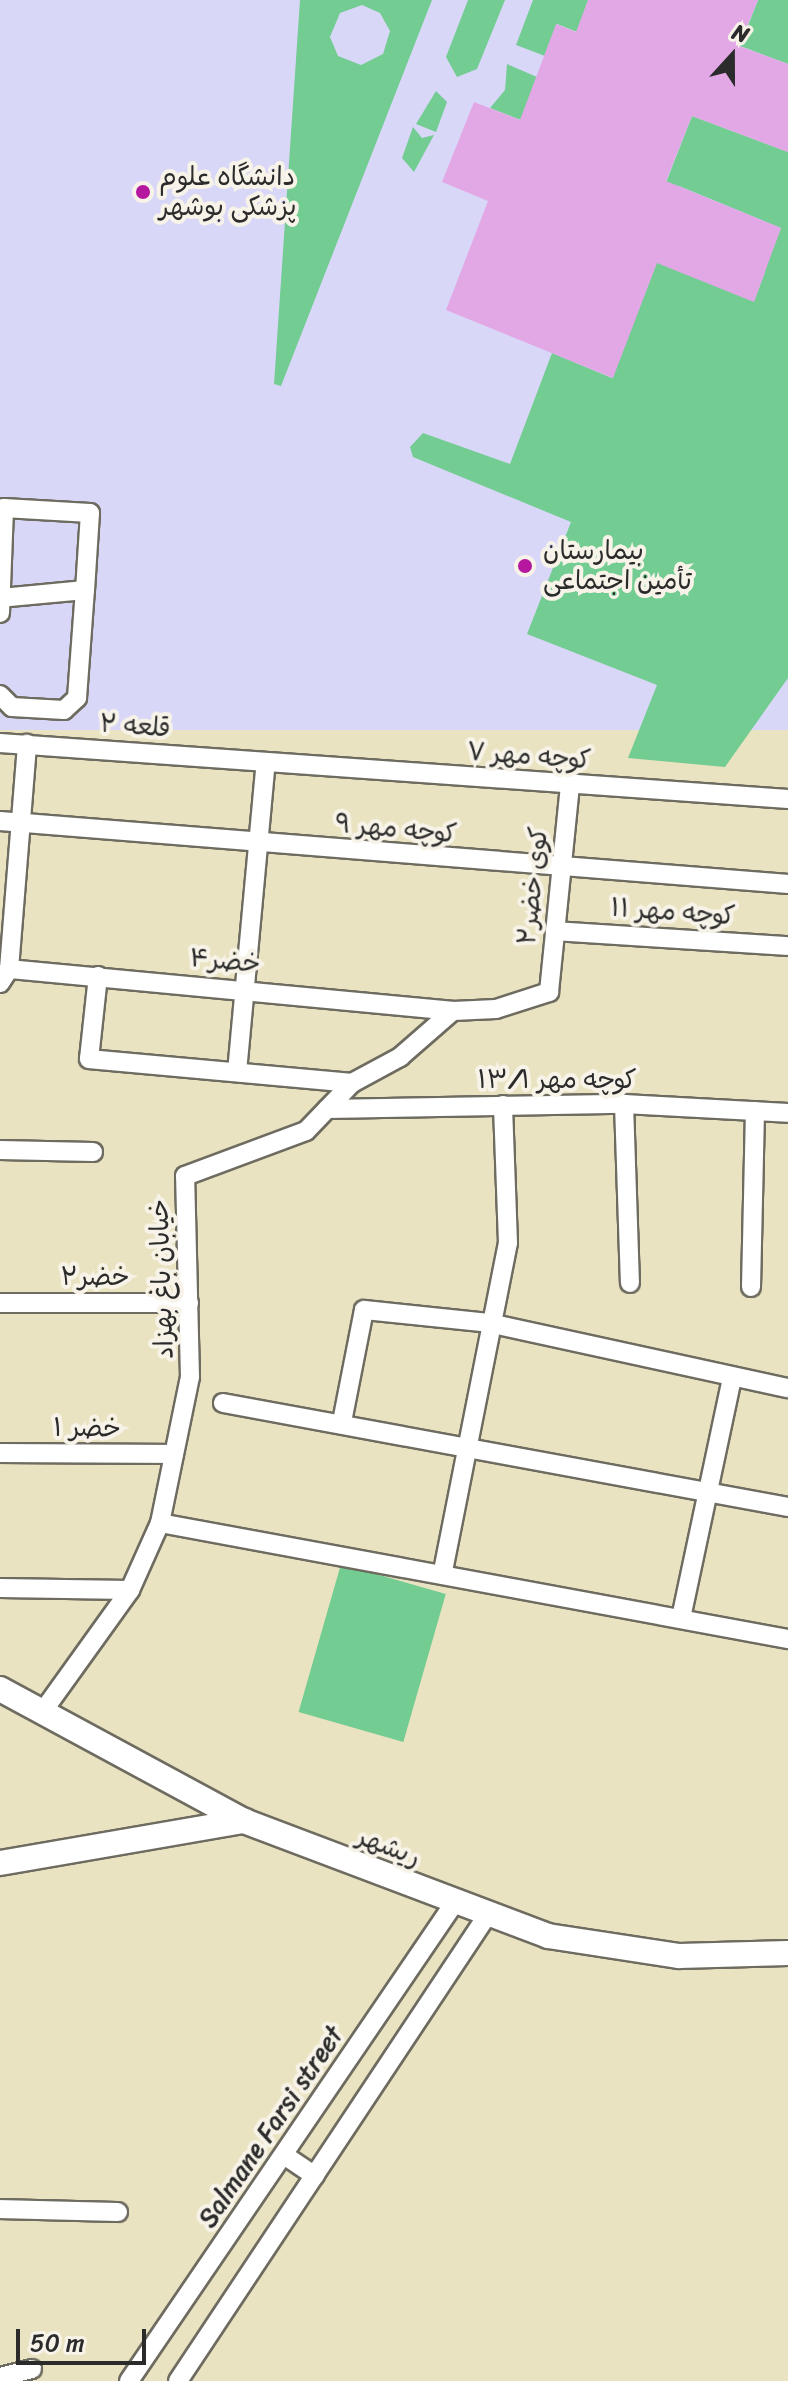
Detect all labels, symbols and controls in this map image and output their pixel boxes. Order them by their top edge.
text: N [727,12,755,54]
north arrow [692,16,772,96]
place label: دانشگاه علوم پزشکی بوشهر [159,161,296,222]
marker: دانشگاه علوم پزشکی بوشهر [134,183,152,201]
place label: بیمارستان تأمین اجتماعی [543,535,692,596]
marker: بیمارستان تأمین اجتماعی [514,555,536,577]
street label: قلعه ۲ [99,708,171,744]
street label: کوچه مهر ۷ [466,736,592,776]
street label: کوچه مهر ۹ [334,808,458,850]
street label: کوی خضر۲ [511,825,555,947]
street label: کوچه مهر ۱۱ [610,892,736,932]
street label: خضر۴ [188,942,262,980]
street label: کوچه مهر ۱۳/۱ [477,1064,637,1096]
street label: خیابان باغ بهزاد [144,1198,180,1360]
street label: خضر۲ [60,1261,130,1293]
street label: خضر ۱ [53,1412,121,1444]
street label: ریشهر [353,1821,425,1873]
street label: Salmane Farsi street [191,2019,351,2235]
scale bar [20,2313,150,2363]
text: 50 m [30,2322,85,2364]

